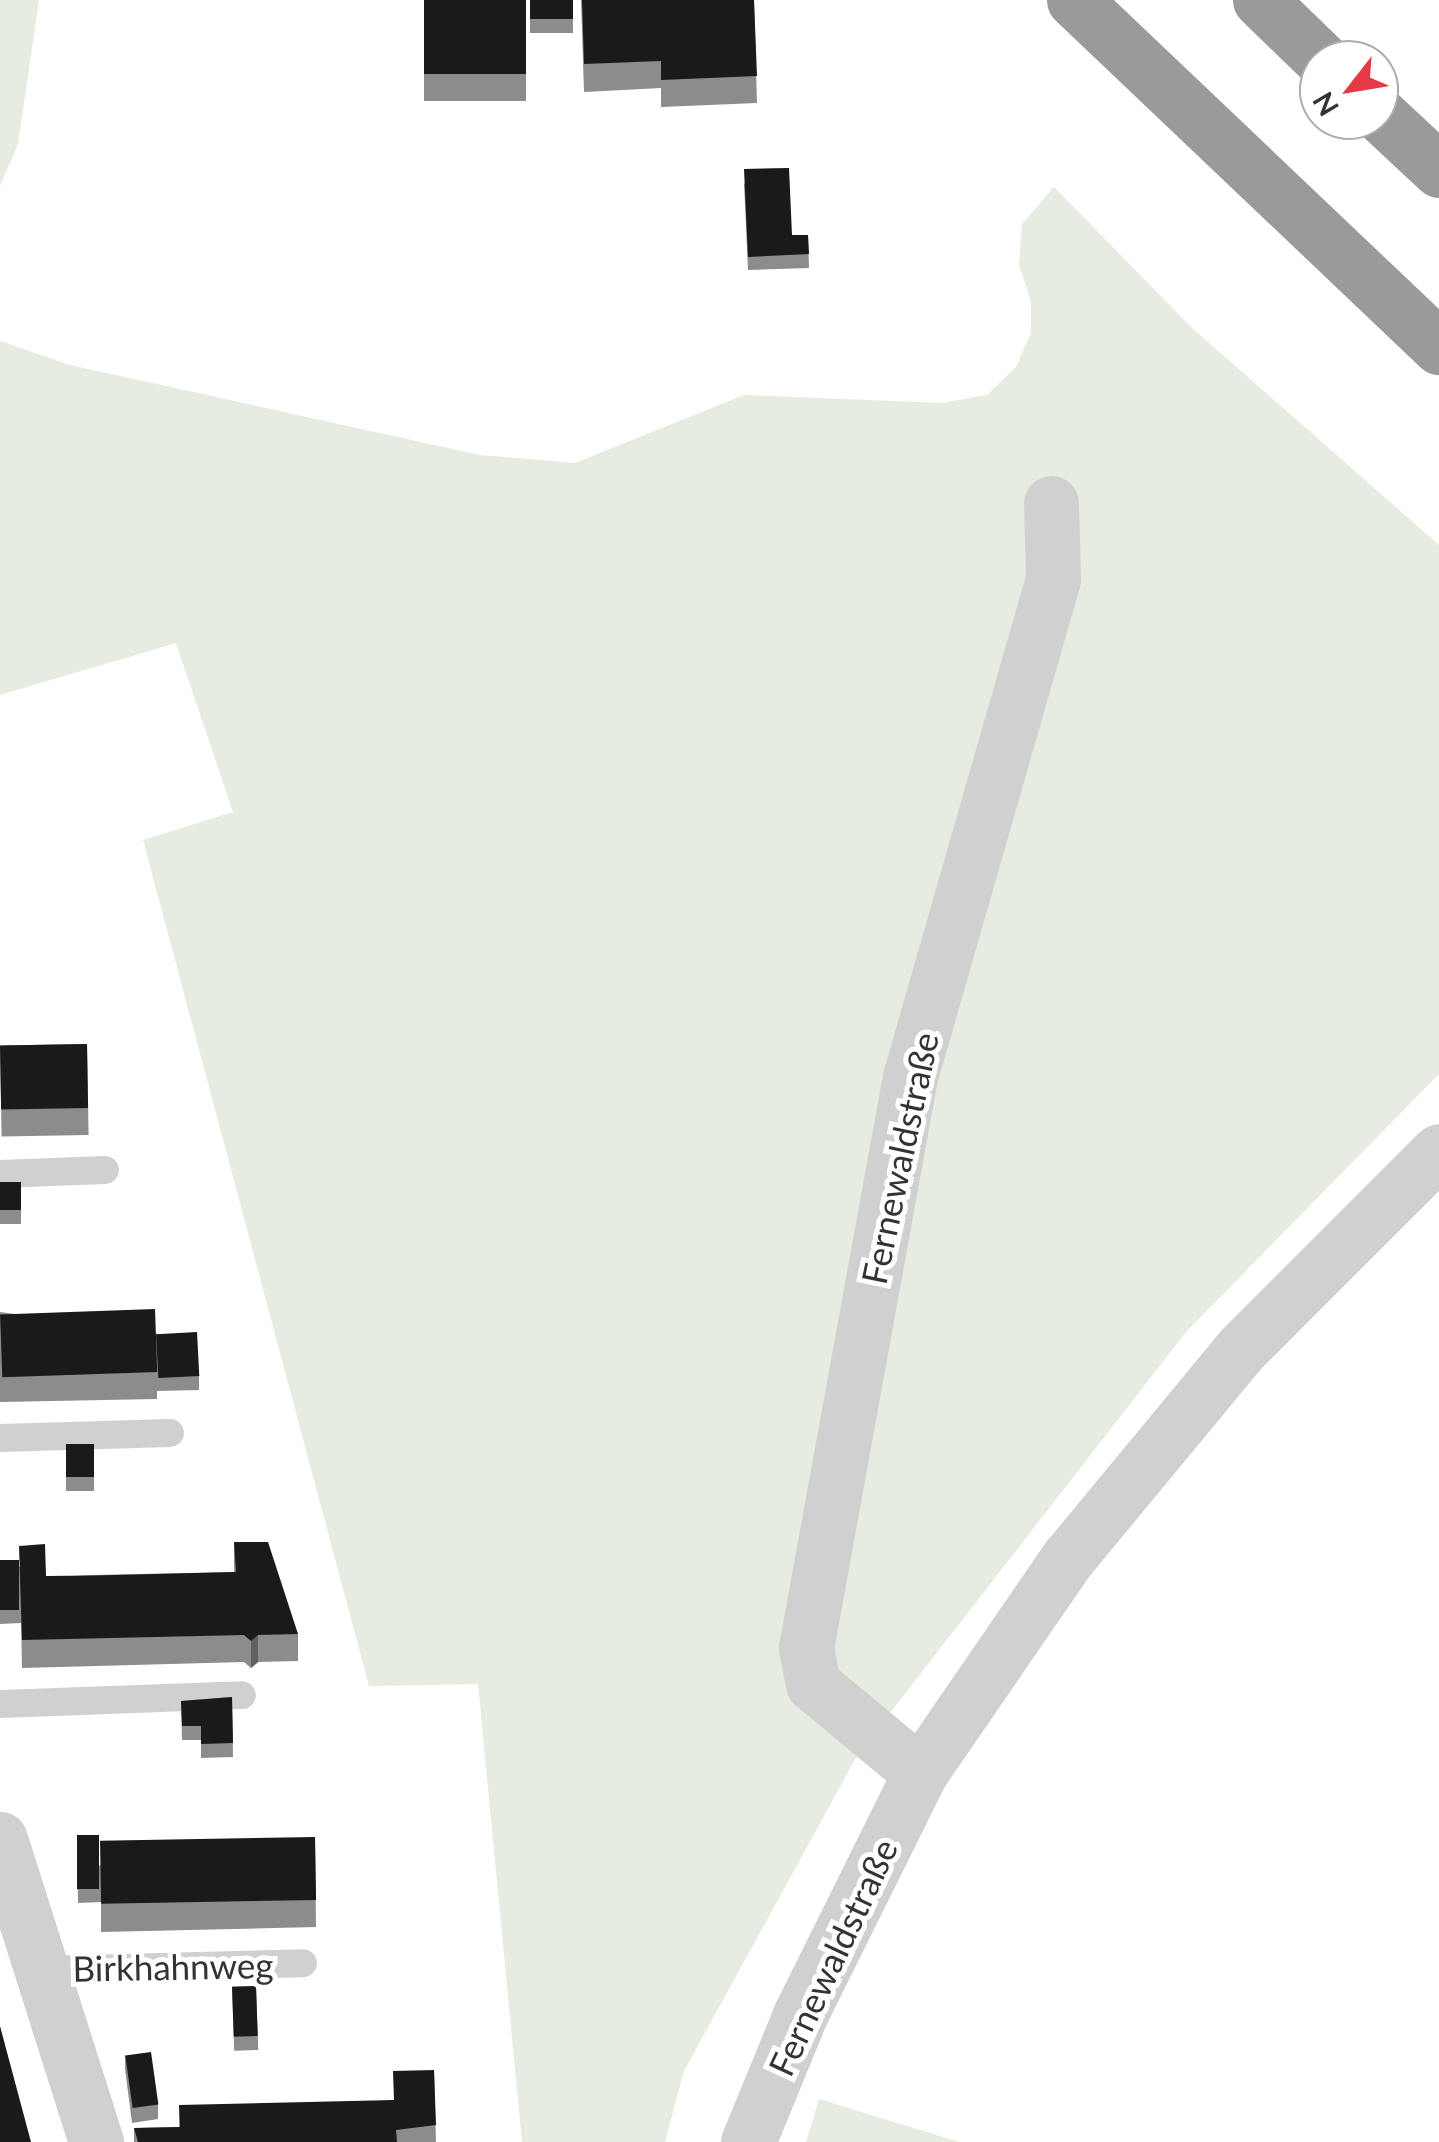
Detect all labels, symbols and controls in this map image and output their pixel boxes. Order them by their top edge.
north arrow [1299,40,1399,140]
text: N [1305,86,1345,122]
street label: Fernewaldstraße [852,1028,946,1288]
street label: Fernewaldstraße [759,1832,905,2082]
street label: Birkhahnweg [72,1943,274,1989]

